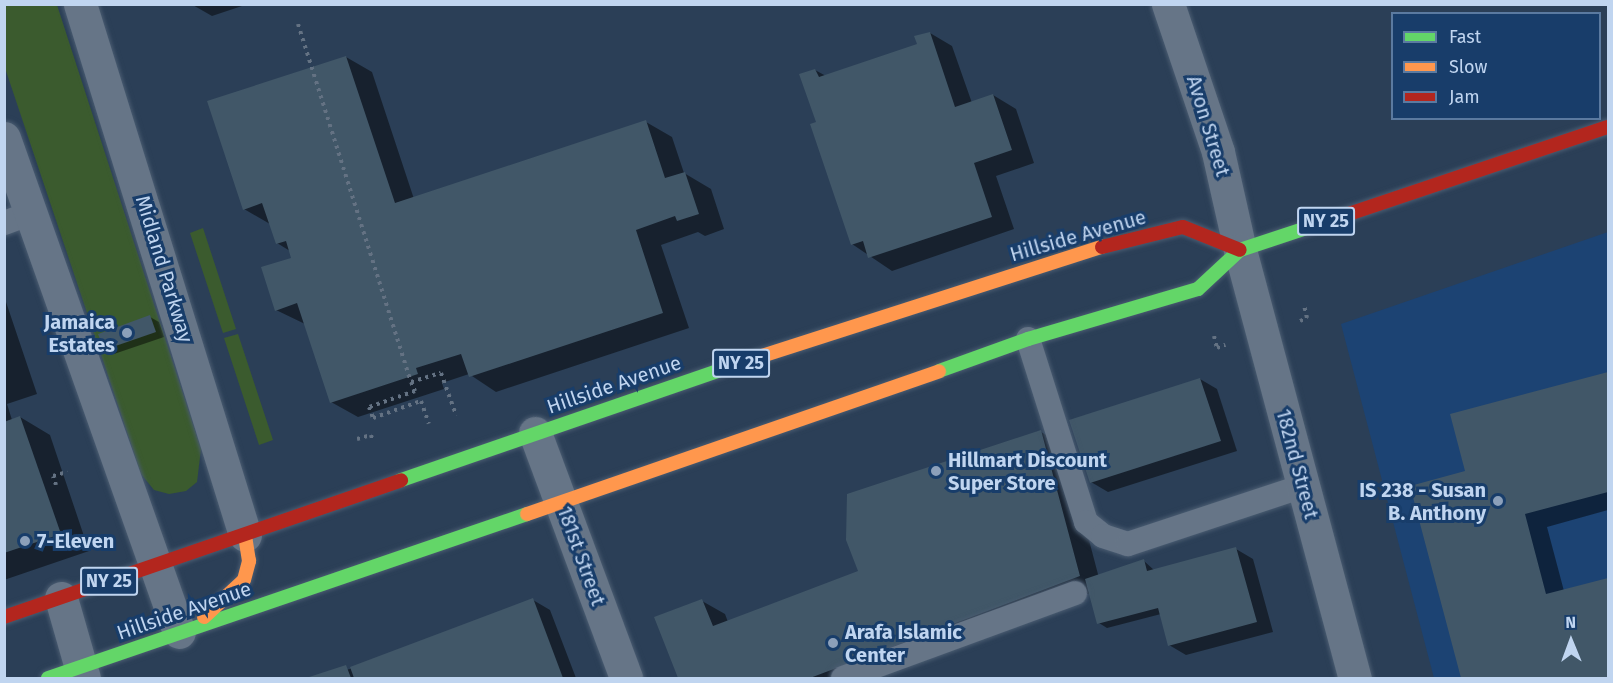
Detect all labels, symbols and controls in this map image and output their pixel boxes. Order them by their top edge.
legend [1391,12,1601,120]
text: Fast [1449,26,1481,48]
text: Slow [1449,56,1487,78]
street label: Avon Street [1181,73,1235,179]
text: Jam [1449,86,1480,108]
street label: Midland Parkway [130,192,198,346]
street label: Hillside Avenue [1007,205,1149,267]
road number: NY 25 [1296,206,1356,236]
place label: Jamaica Estates [44,310,115,357]
marker: Jamaica Estates [120,326,134,340]
road number: NY 25 [711,348,771,378]
street label: Hillside Avenue [544,351,684,419]
street label: 182nd Street [1271,407,1323,521]
place label: Hillmart Discount Super Store [948,448,1107,495]
marker: Hillmart Discount Super Store [929,464,943,478]
place label: IS 238 - Susan B. Anthony [1359,478,1486,525]
marker: IS 238 - Susan B. Anthony [1491,494,1505,508]
street label: 181st Street [552,503,610,609]
place label: 7-Eleven [37,529,114,553]
marker: 7-Eleven [18,534,32,548]
road number: NY 25 [79,566,139,596]
street label: Hillside Avenue [114,577,254,645]
north arrow [1541,611,1601,671]
text: N [1565,613,1576,632]
place label: Arafa Islamic Center [845,620,962,667]
marker: Arafa Islamic Center [826,636,840,650]

